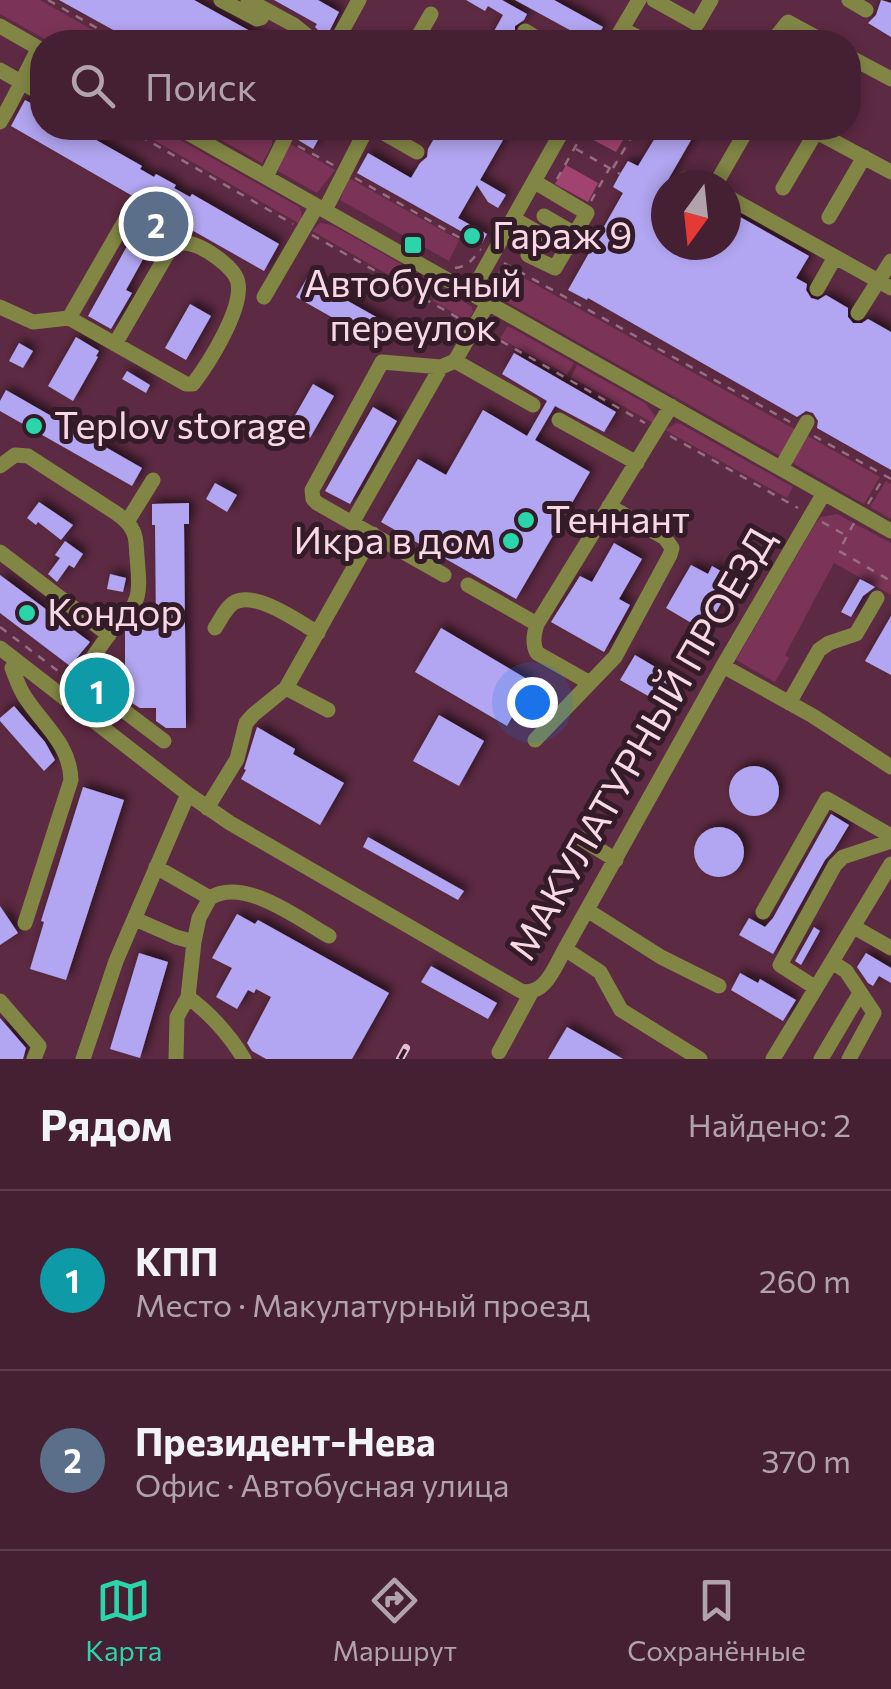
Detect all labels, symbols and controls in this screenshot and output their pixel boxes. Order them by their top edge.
search box [30,30,861,140]
icon: search [65,58,120,113]
text: Поиск [145,62,257,109]
north arrow [651,170,741,260]
pin: 2 [124,186,188,262]
place label: Гараж 9 [492,210,632,257]
marker: Гараж 9 [461,225,483,247]
marker: Автобусный переулок [402,234,424,256]
place label: Автобусный переулок [304,258,522,349]
place label: Teplov storage [54,400,307,447]
marker: Teplov storage [23,415,45,437]
place label: Теннант [546,494,690,541]
marker: Теннант [515,509,537,531]
place label: Икра в дом [293,515,491,562]
street label: МАКУЛАТУРНЫЙ ПРОЕЗД [497,518,783,967]
marker: Икра в дом [500,530,522,552]
place label: Кондор [47,587,183,634]
marker: Кондор [16,602,38,624]
pin: 1 [64,652,130,728]
your location [507,677,558,728]
text: Рядом [40,1098,172,1150]
text: Найдено: 2 [688,1104,851,1144]
text: КПП [135,1237,218,1284]
text: 1 [65,1260,80,1300]
text: 260 m [759,1260,851,1300]
text: Место · Макулатурный проезд [135,1284,590,1324]
text: Президент-Нева [135,1417,436,1464]
text: 2 [63,1440,82,1480]
text: 370 m [761,1440,851,1480]
text: Офис · Автобусная улица [135,1464,509,1504]
tab: Карта [85,1573,162,1667]
tab: Маршрут [333,1573,457,1667]
tab: Сохранённые [627,1573,806,1667]

